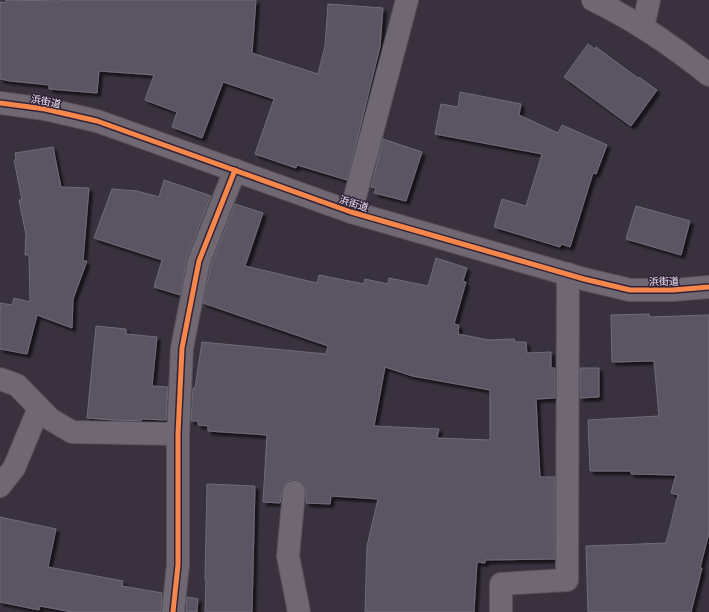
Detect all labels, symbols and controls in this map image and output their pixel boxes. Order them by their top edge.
street label: 浜街道 [30,92,62,111]
street label: 浜街道 [338,193,370,214]
street label: 浜街道 [649,275,679,288]

